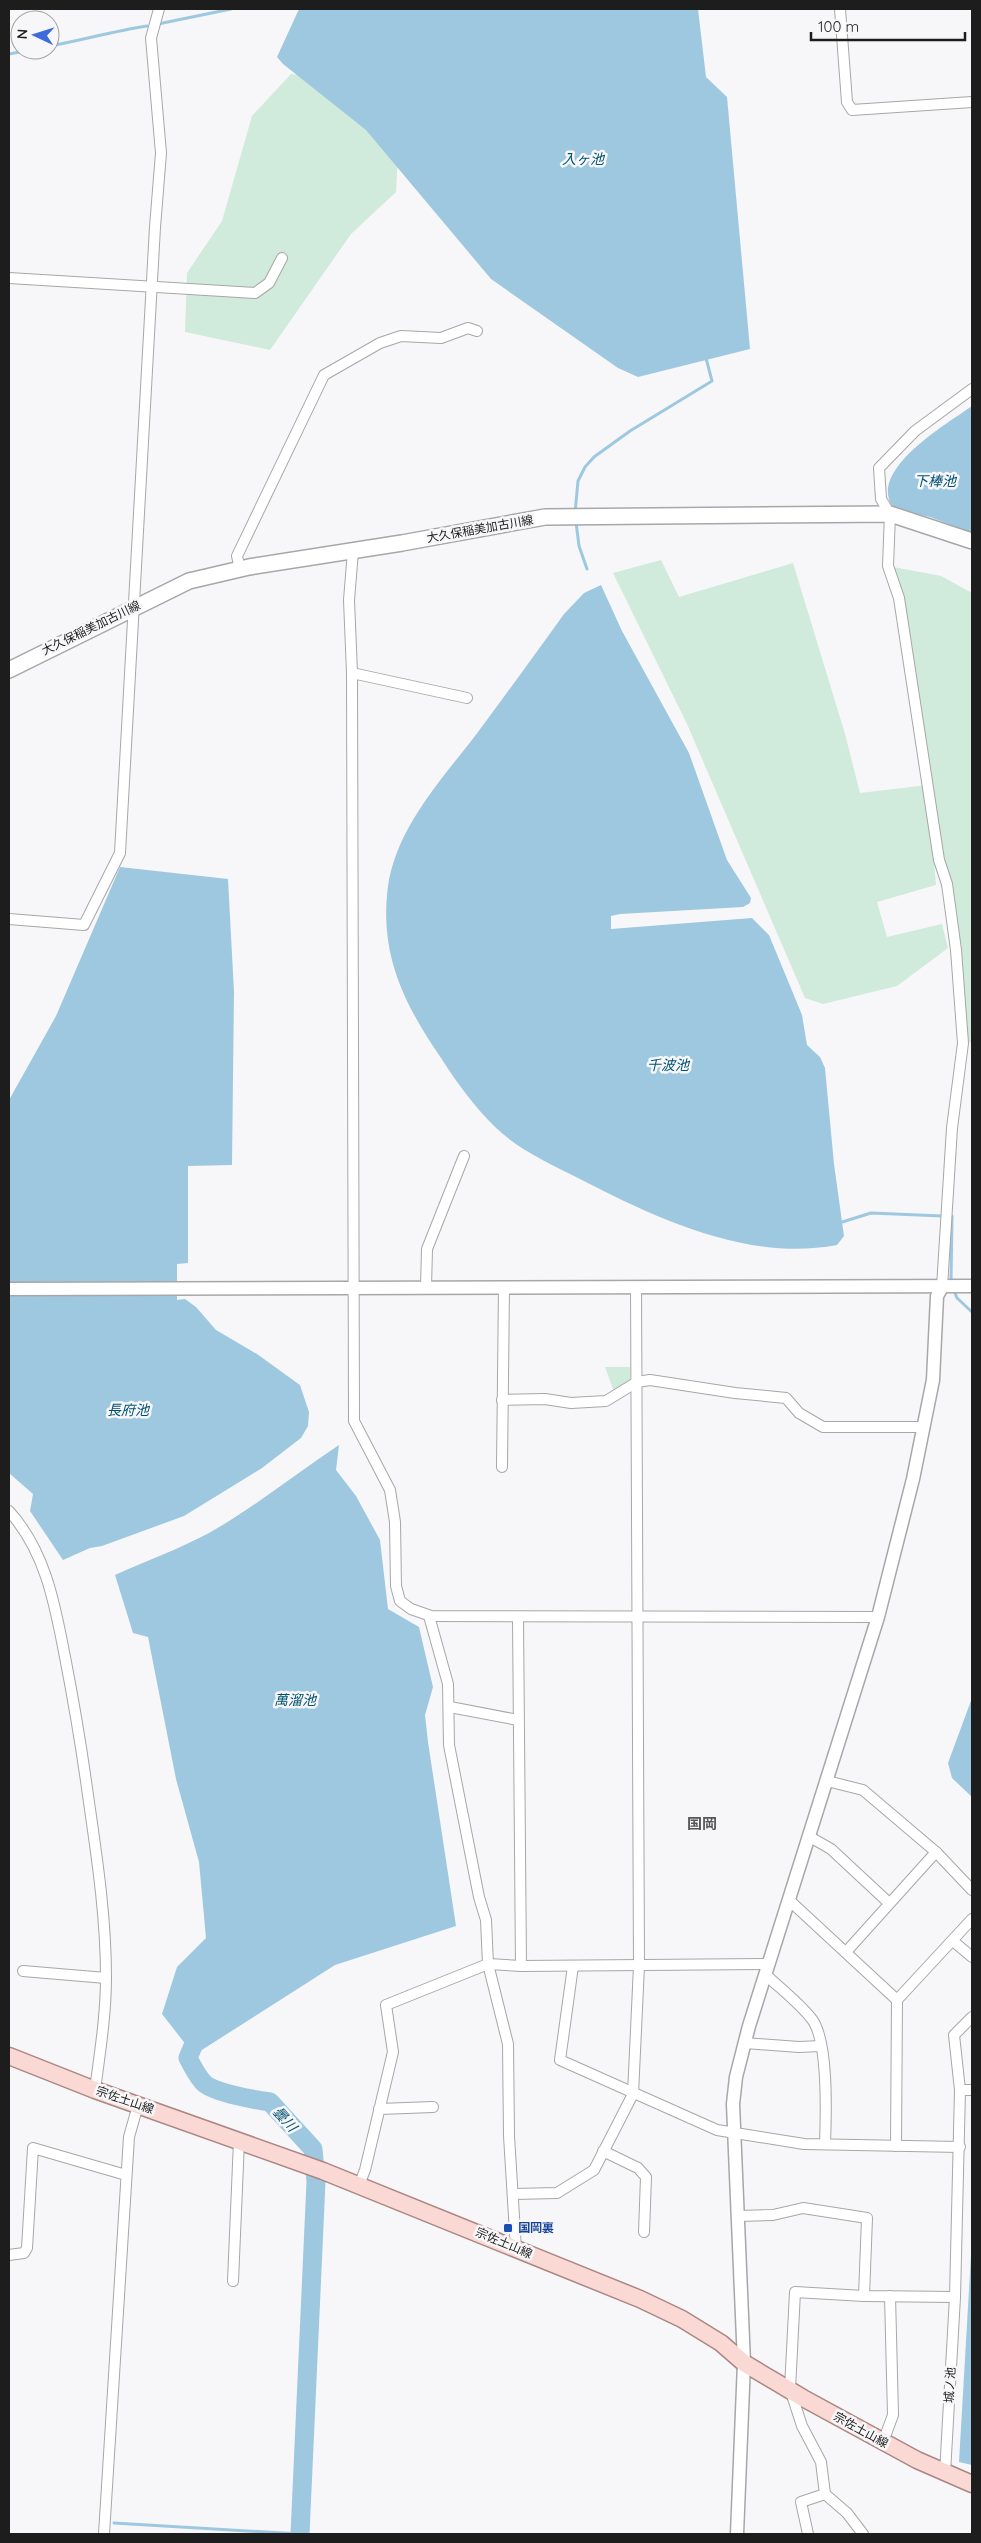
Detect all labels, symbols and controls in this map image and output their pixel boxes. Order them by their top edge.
north arrow [10,10,60,60]
scale bar [811,10,965,42]
text: 100 m [818,17,859,36]
text: N [13,28,31,40]
water label: 入ヶ池 [562,150,606,168]
water label: 下棒池 [914,472,958,490]
street label: 大久保稲美加古川線 [425,512,534,545]
street label: 大久保稲美加古川線 [39,597,143,658]
water label: 千波池 [647,1056,691,1074]
water label: 長府池 [107,1401,151,1419]
water label: 萬溜池 [274,1691,318,1709]
district label: 国岡 [687,1814,717,1833]
street label: 宗佐土山線 [94,2083,156,2116]
water label: 曇川 [269,2103,302,2137]
place label: 国岡裏 [518,2220,554,2235]
marker: 国岡裏 [502,2222,514,2234]
street label: 宗佐土山線 [474,2224,535,2261]
street label: 城ノ池 [941,2367,958,2403]
street label: 宗佐土山線 [831,2408,891,2451]

